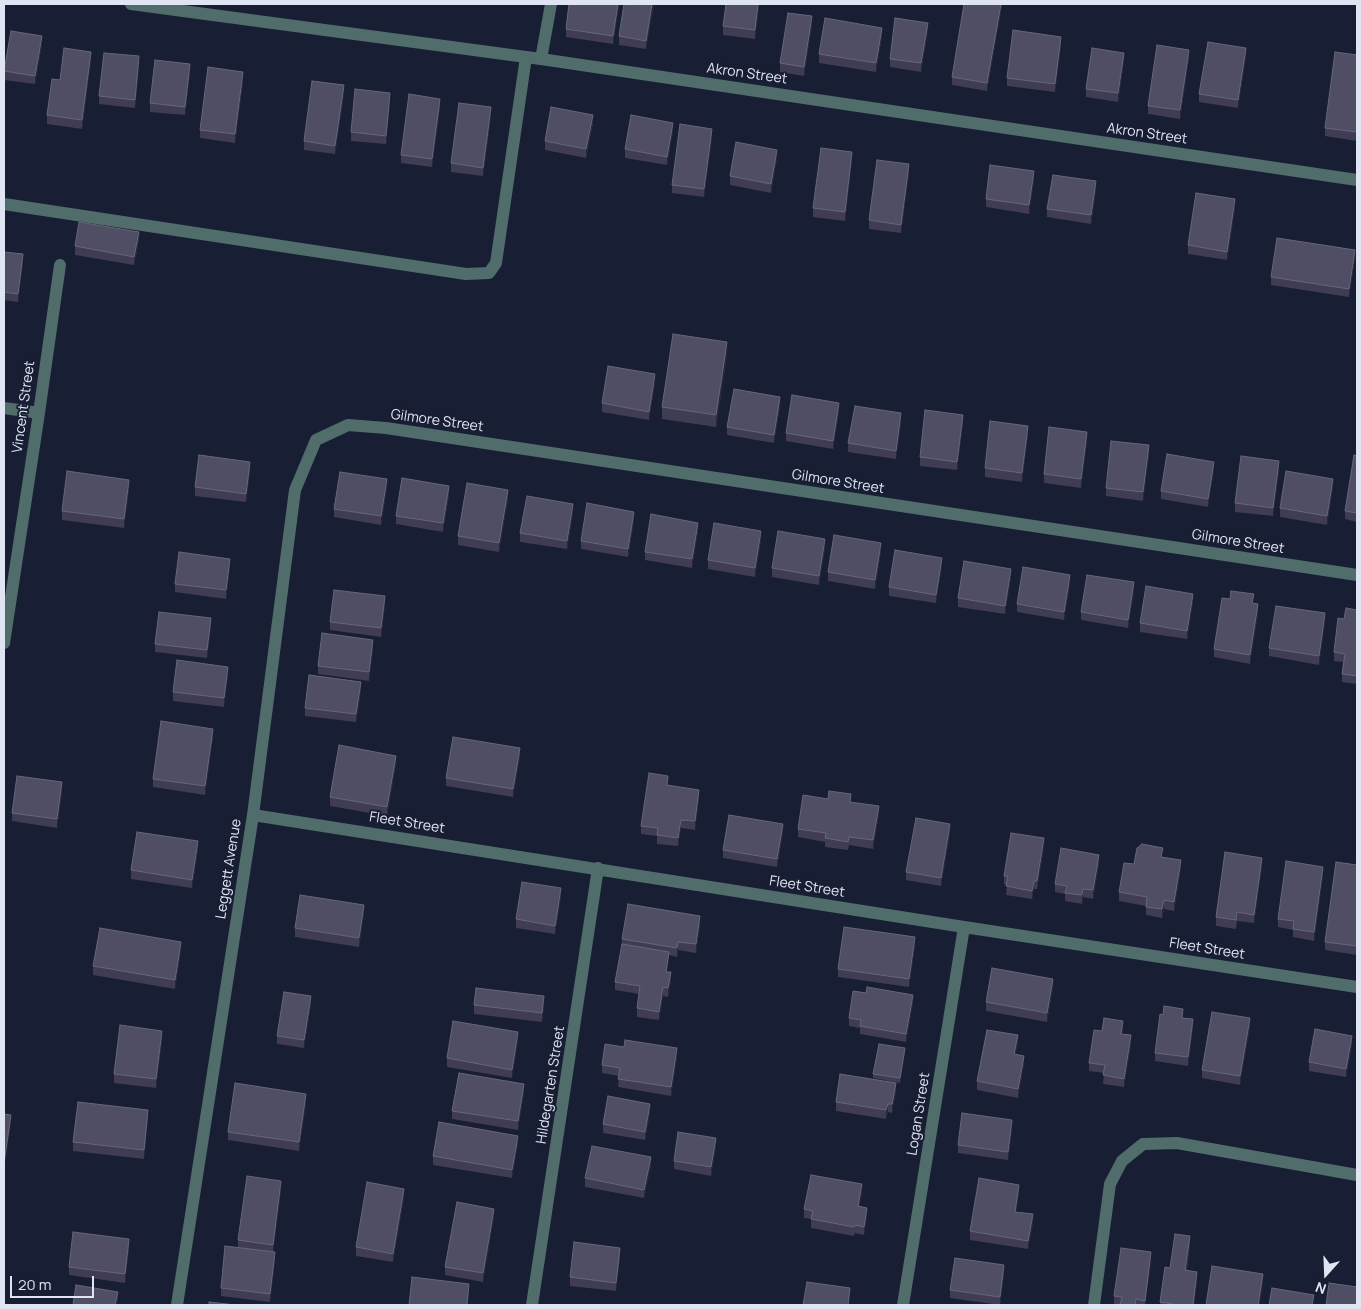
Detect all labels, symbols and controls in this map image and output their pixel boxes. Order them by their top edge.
street label: Akron Street [706,60,788,88]
street label: Akron Street [1106,120,1188,148]
street label: Vincent Street [9,360,39,454]
street label: Gilmore Street [390,406,484,436]
street label: Gilmore Street [791,466,885,498]
street label: Gilmore Street [1191,526,1285,558]
street label: Fleet Street [368,809,446,837]
street label: Leggett Avenue [213,818,245,920]
street label: Fleet Street [768,873,846,901]
street label: Fleet Street [1168,935,1246,963]
street label: Hildegarten Street [533,1025,569,1145]
street label: Logan Street [904,1071,934,1157]
north arrow [1301,1249,1351,1299]
scale bar [12,1266,96,1298]
text: 20 m [18,1274,51,1295]
text: N [1313,1278,1329,1299]

